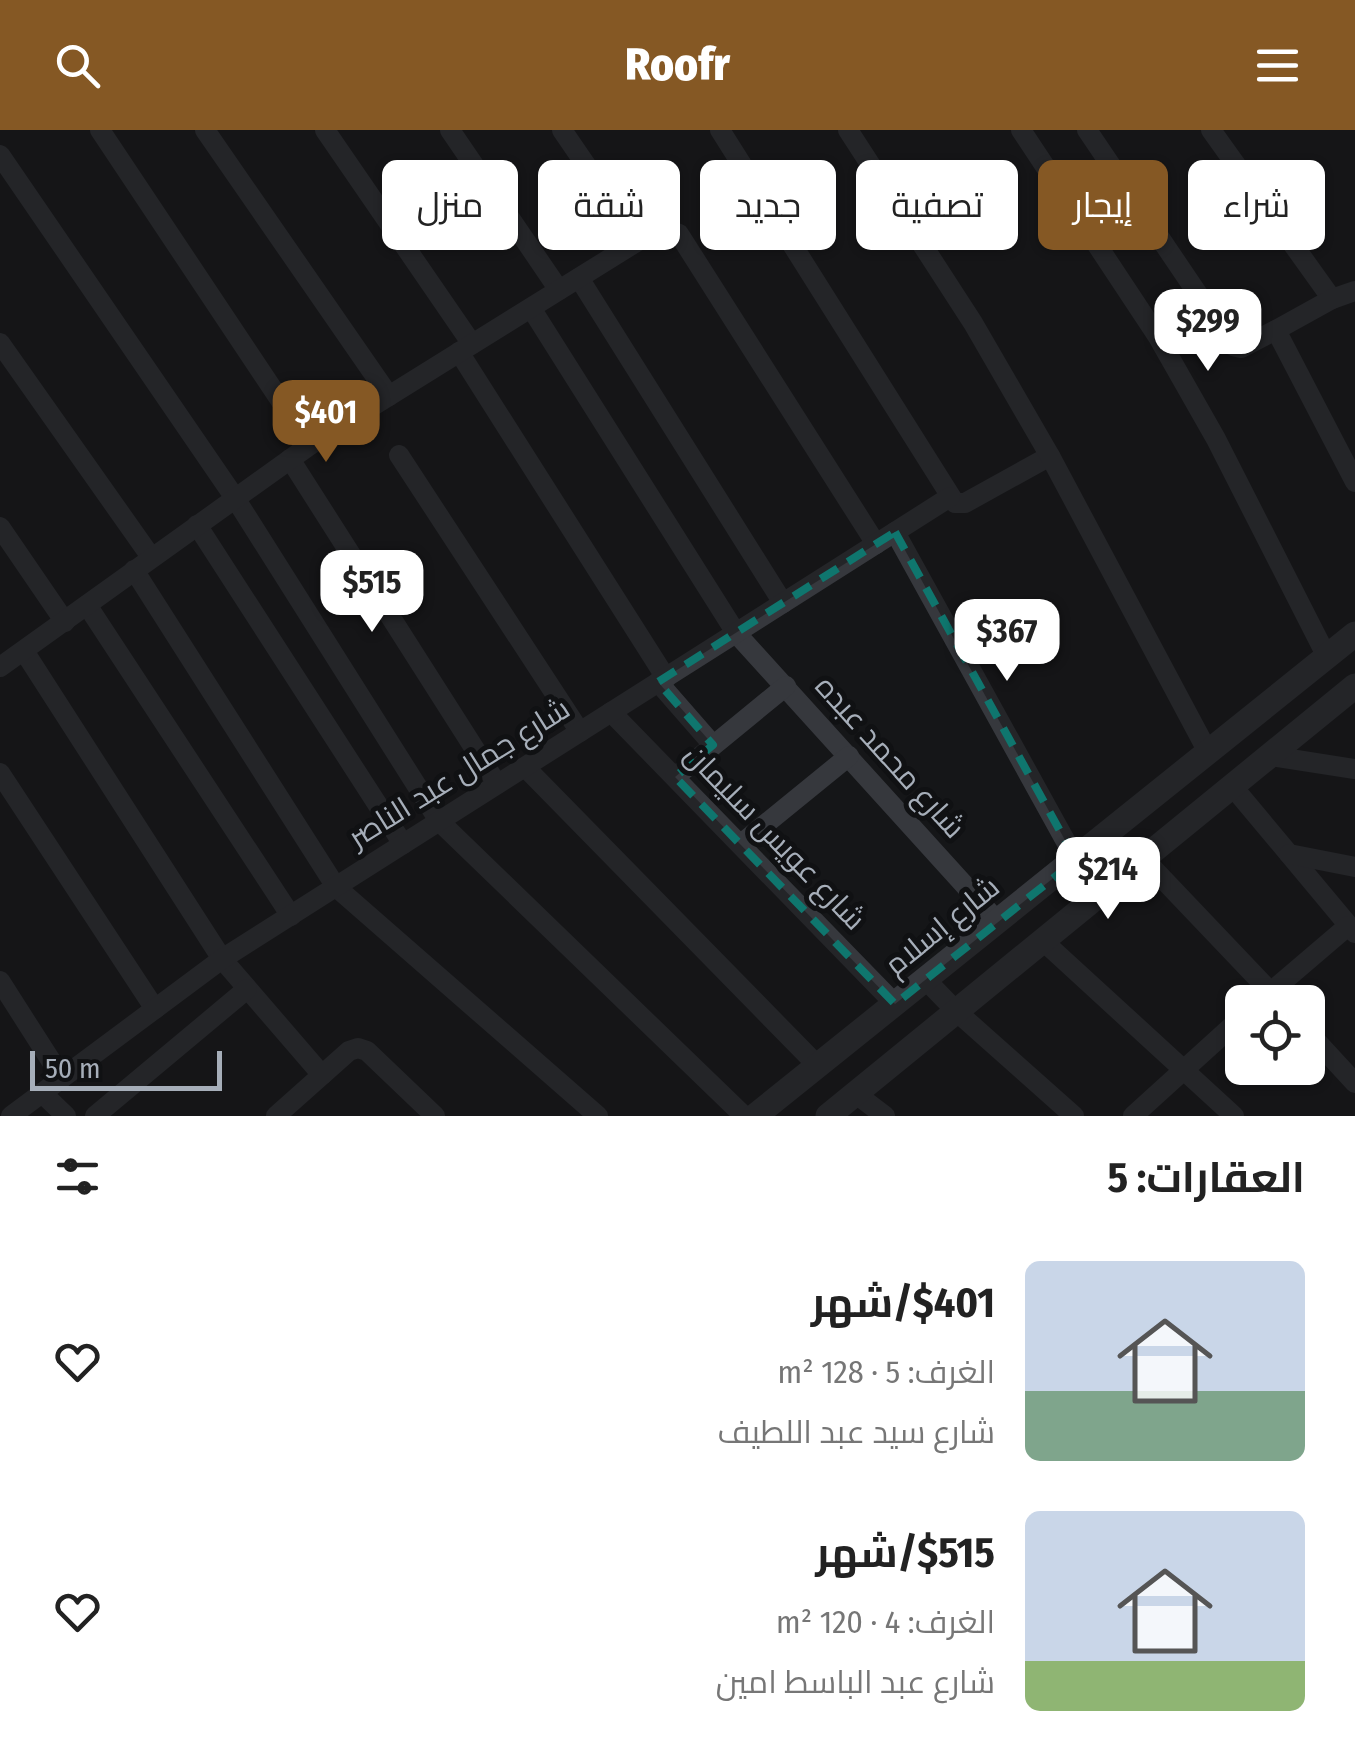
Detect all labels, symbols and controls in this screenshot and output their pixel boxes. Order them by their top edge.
icon: search [50,38,105,93]
text: Roofr [625,38,730,92]
icon: menu [1250,38,1305,93]
chip: منزل [382,160,518,250]
chip: شقة [538,160,680,250]
chip: جديد [700,160,836,250]
chip: تصفية [856,160,1018,250]
chip: إيجار [1038,160,1168,250]
chip: شراء [1188,160,1325,250]
pin: $299 [1149,289,1267,374]
text: $299 [1176,302,1240,340]
pin: $401 [267,380,385,465]
text: $401 [295,393,357,431]
pin: $515 [313,550,431,635]
text: $515 [342,563,402,601]
pin: $367 [948,599,1066,684]
text: $367 [977,612,1037,650]
street label: شارع محمد عبده [806,668,972,847]
street label: شارع جمال عبد الناصر [340,690,577,858]
street label: شارع عويس سليمان [676,737,873,939]
pin: $214 [1049,837,1167,922]
text: $214 [1078,850,1138,888]
street label: شارع إسلام [877,869,1008,985]
map controls [1225,985,1325,1085]
button: locate [1225,985,1325,1085]
scale bar [30,1046,222,1090]
text: 50 m [45,1052,101,1085]
icon: filters [50,1149,105,1204]
text: العقارات: 5 [1108,1153,1305,1203]
text: $401/شهر [811,1278,995,1328]
icon: home [1105,1301,1225,1421]
icon: heart [50,1334,105,1389]
text: الغرف: 5 · 128 m² [778,1353,995,1391]
text: شارع سيد عبد اللطيف [718,1413,995,1451]
text: $515/شهر [816,1528,995,1578]
icon: home [1105,1551,1225,1671]
icon: heart [50,1584,105,1639]
text: الغرف: 4 · 120 m² [776,1603,995,1641]
text: شارع عبد الباسط امين [716,1663,995,1701]

